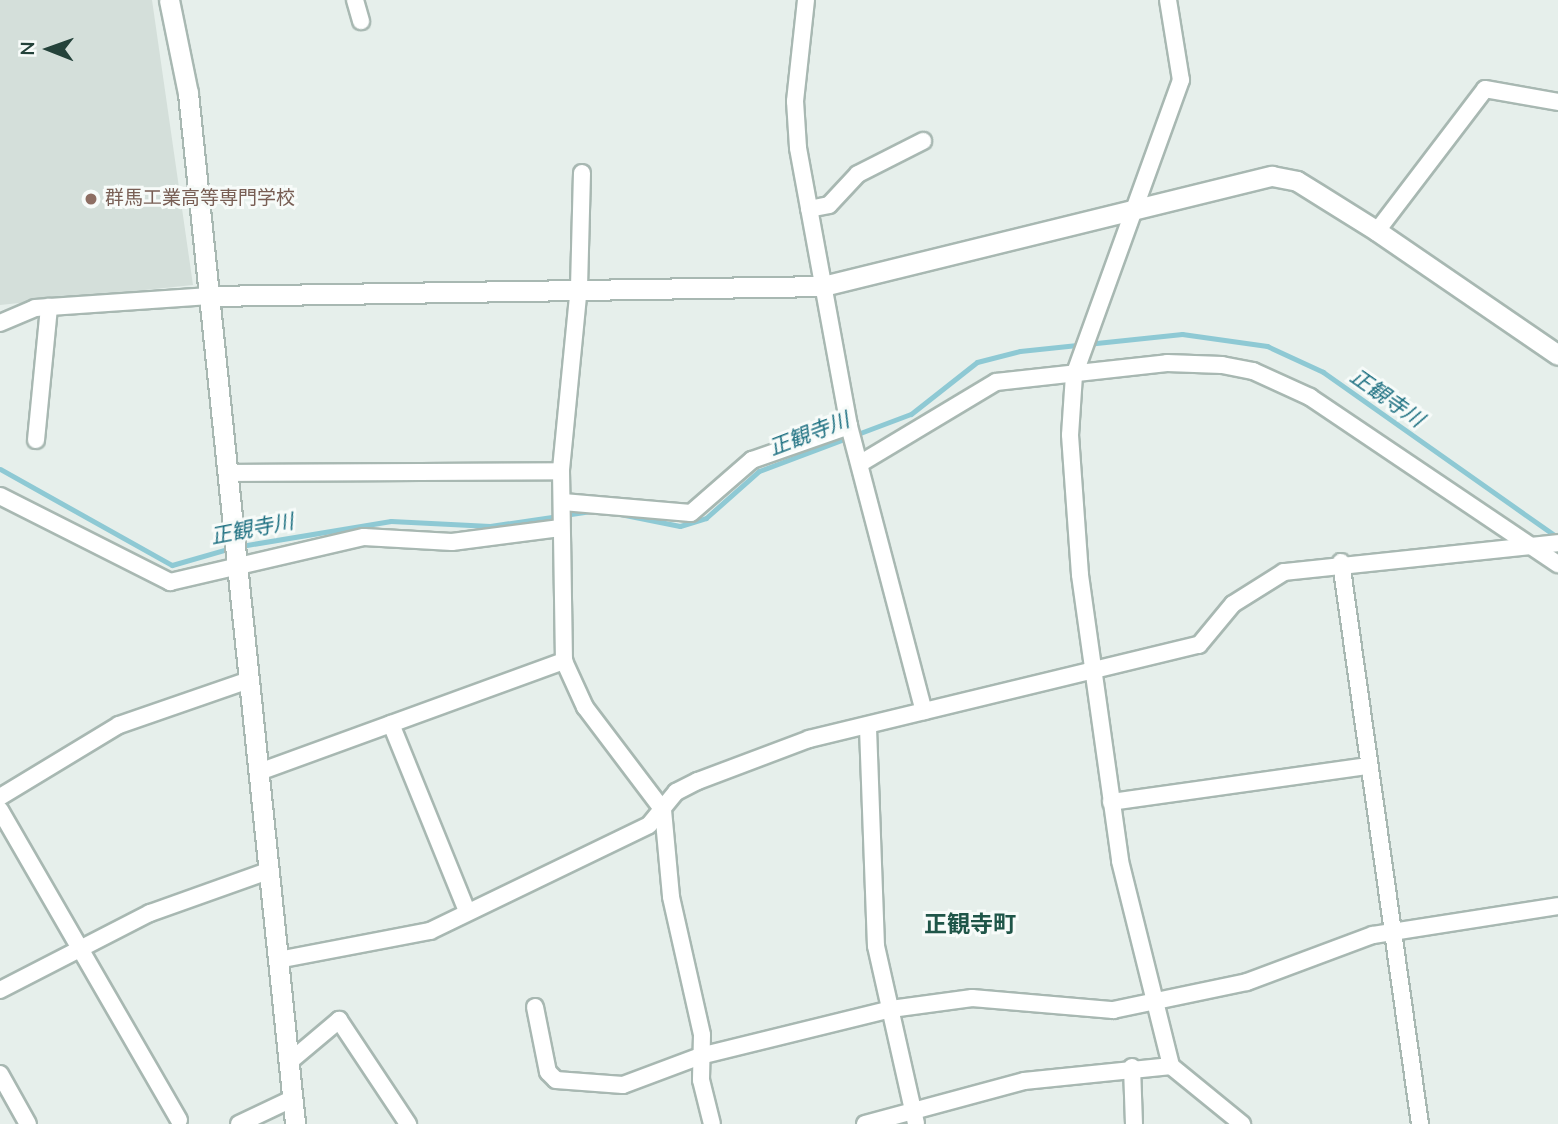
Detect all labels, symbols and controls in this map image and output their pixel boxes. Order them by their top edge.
north arrow [14,14,84,84]
text: N [15,41,41,56]
place label: 群馬工業高等専門学校 [105,188,295,210]
marker: 群馬工業高等専門学校 [83,191,99,207]
water label: 正観寺川 [1345,364,1429,432]
water label: 正観寺川 [765,407,853,461]
water label: 正観寺川 [208,509,296,549]
district label: 正観寺町 [924,911,1016,939]

